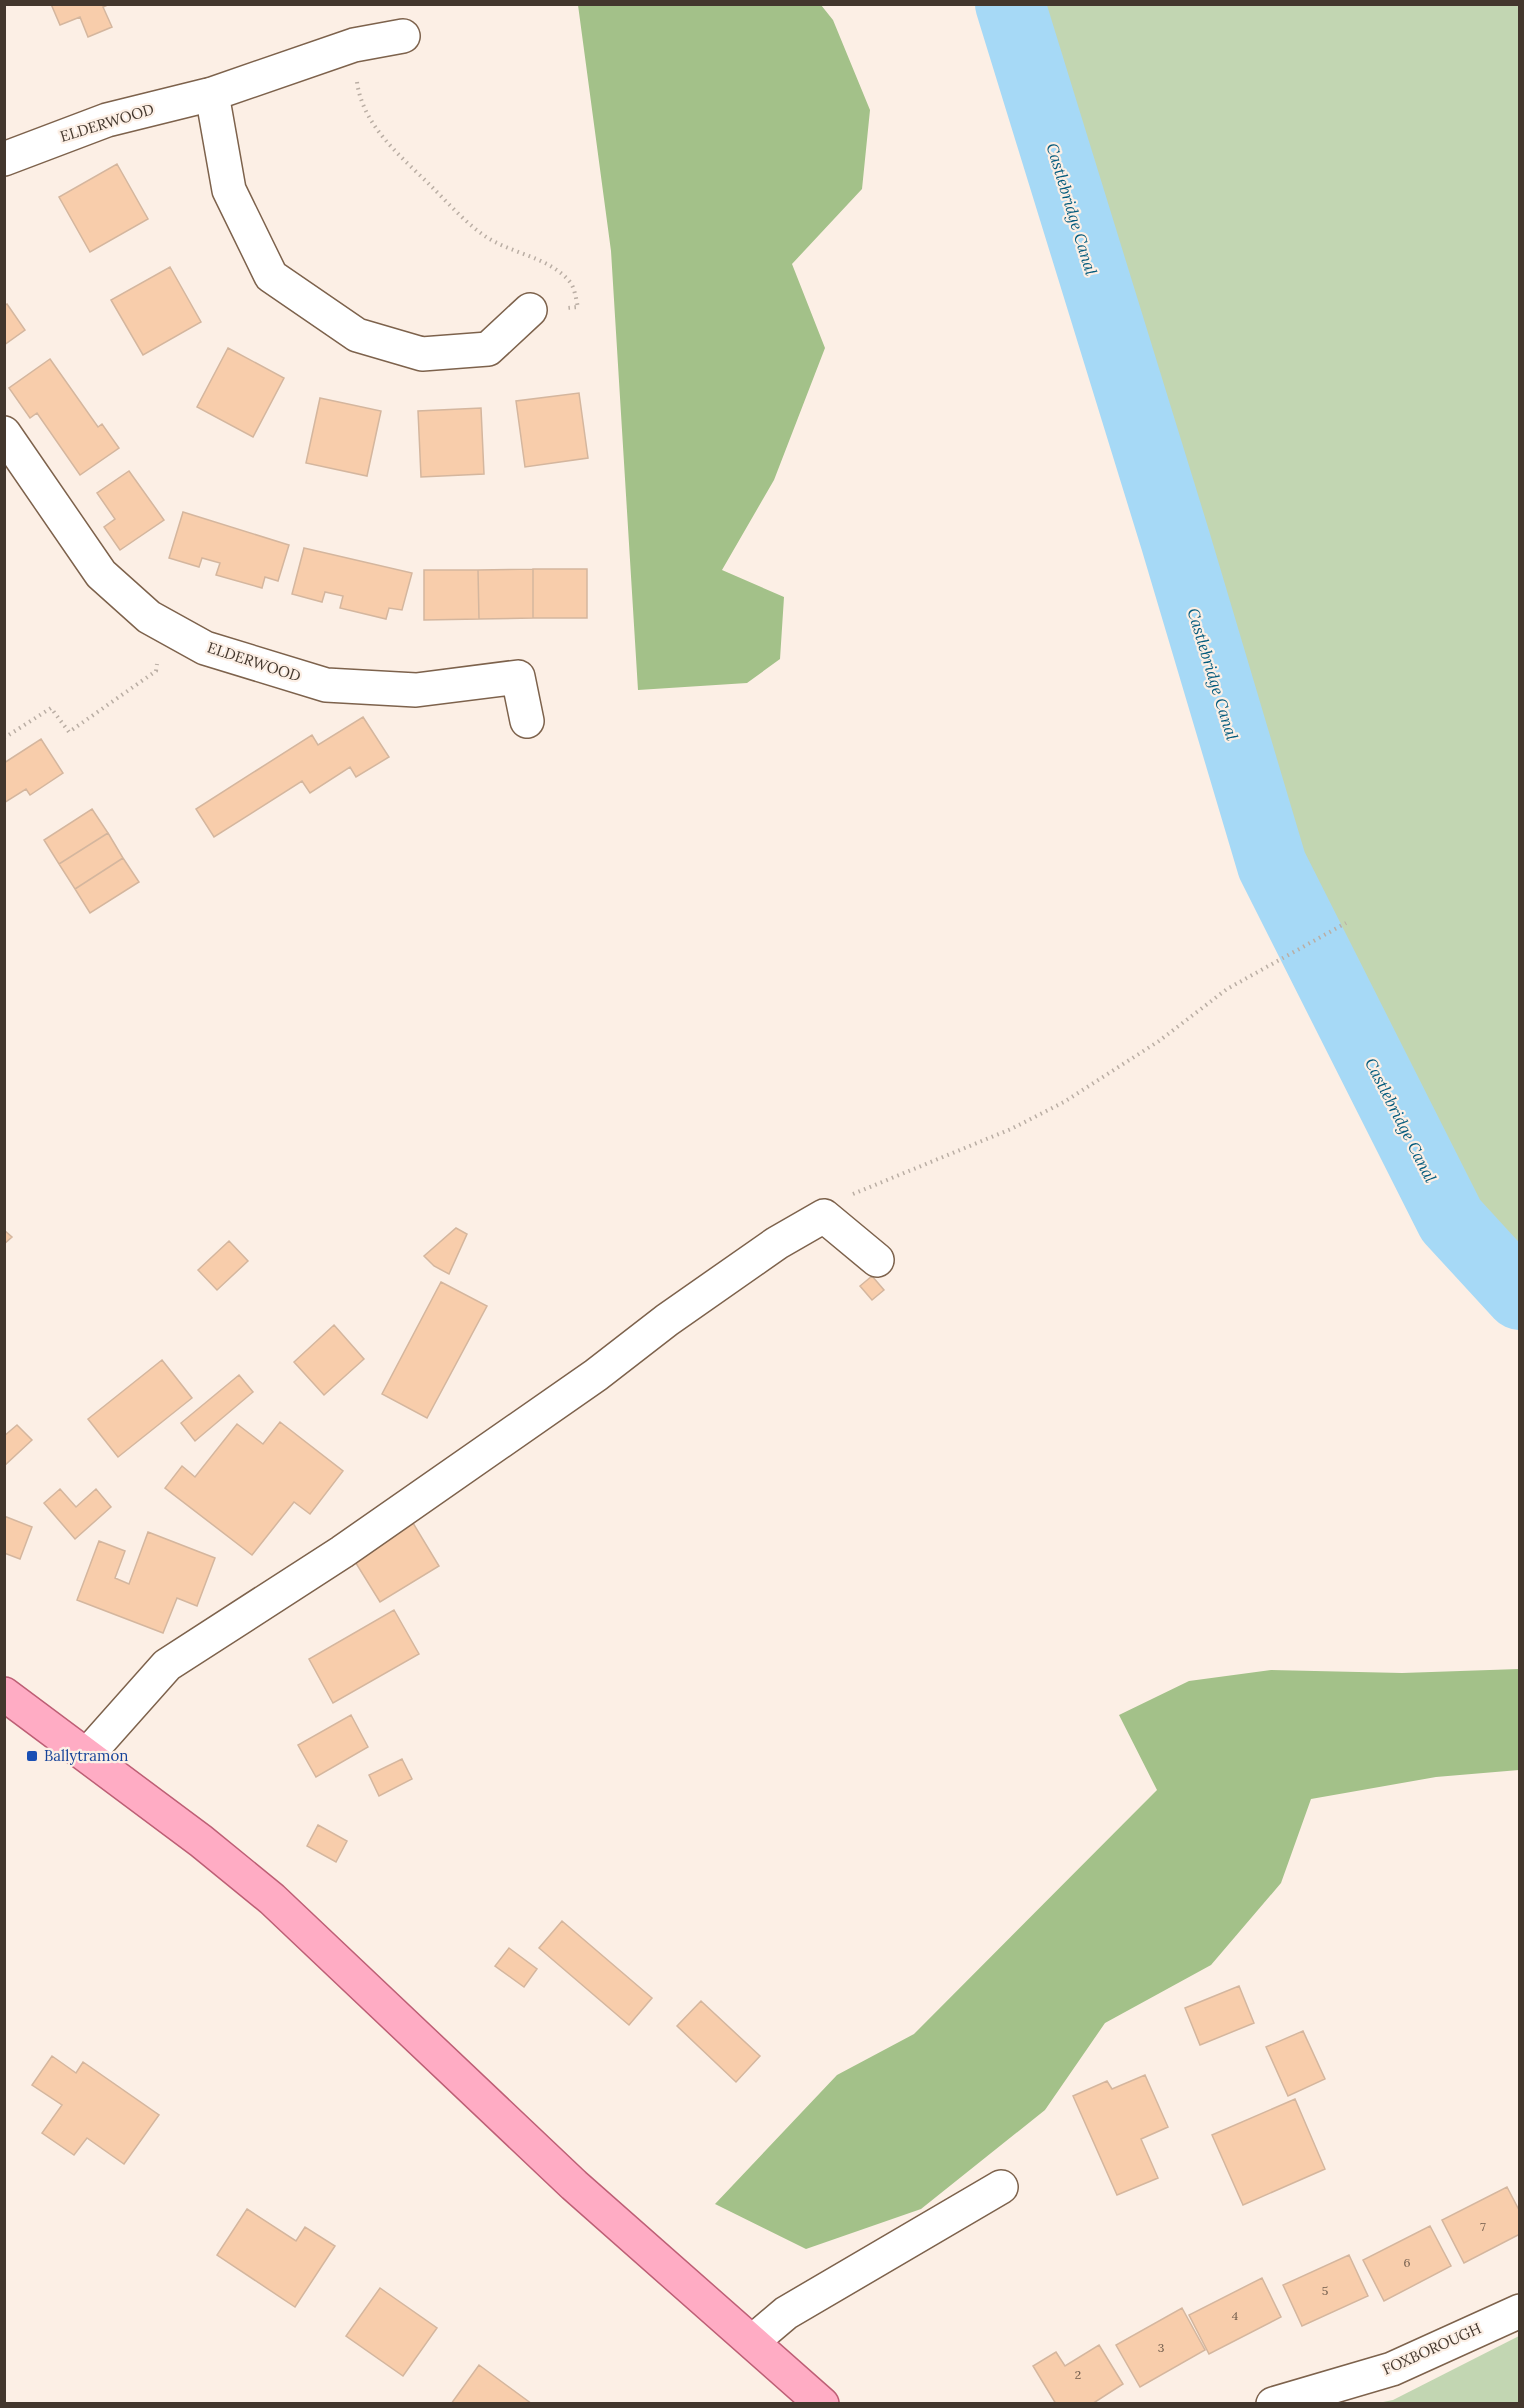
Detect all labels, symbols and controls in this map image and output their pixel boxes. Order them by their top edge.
street label: ELDERWOOD [58,99,156,146]
water label: Castlebridge Canal [1042,141,1102,278]
water label: Castlebridge Canal [1183,606,1243,743]
street label: ELDERWOOD [205,637,303,686]
water label: Castlebridge Canal [1361,1054,1441,1186]
place label: Ballytramon [44,1746,128,1765]
marker: Ballytramon [25,1749,39,1763]
house number: 7 [1480,2219,1486,2234]
house number: 6 [1404,2255,1411,2270]
house number: 5 [1322,2283,1328,2298]
house number: 4 [1232,2308,1239,2323]
street label: FOXBOROUGH [1380,2318,1484,2379]
house number: 3 [1158,2340,1165,2355]
house number: 2 [1075,2367,1081,2382]

